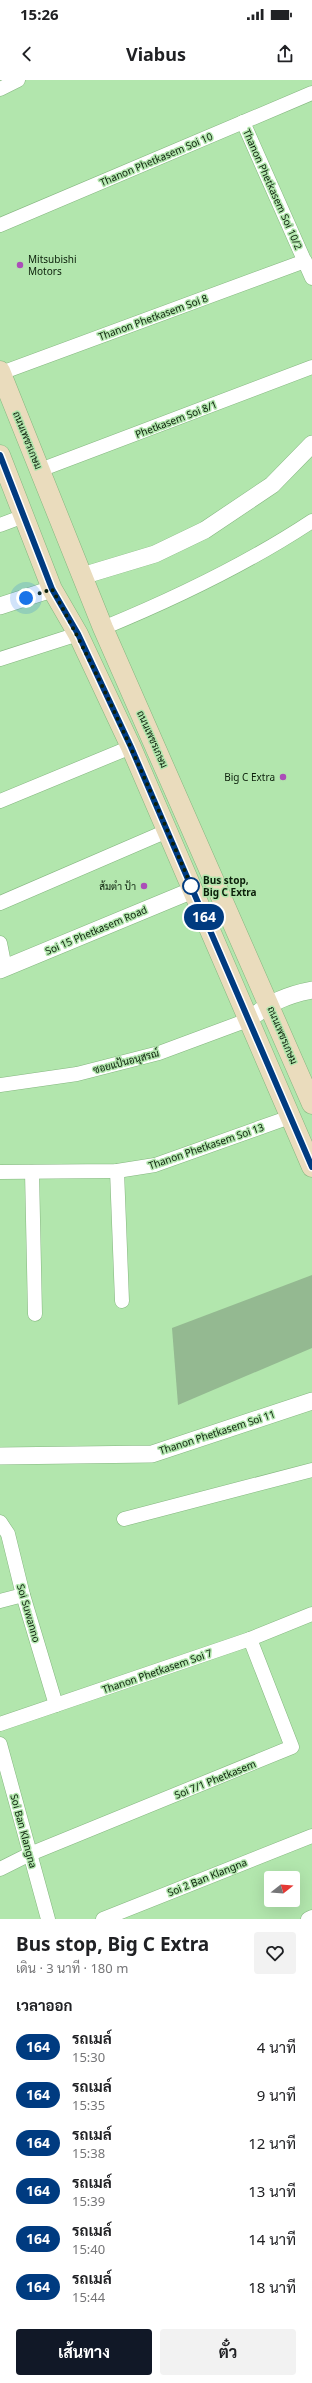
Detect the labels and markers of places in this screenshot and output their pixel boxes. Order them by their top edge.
place label: Mitsubishi Motors [28,252,77,278]
marker: Mitsubishi Motors [15,260,25,270]
place label: Big C Extra [224,770,275,784]
marker: Big C Extra [278,772,288,782]
place label: Bus stop, Big C Extra [203,873,257,899]
marker: Bus stop, Big C Extra [182,877,200,895]
place label: ส้มตำ ป้า [99,879,136,893]
marker: ส้มตำ ป้า [139,881,149,891]

